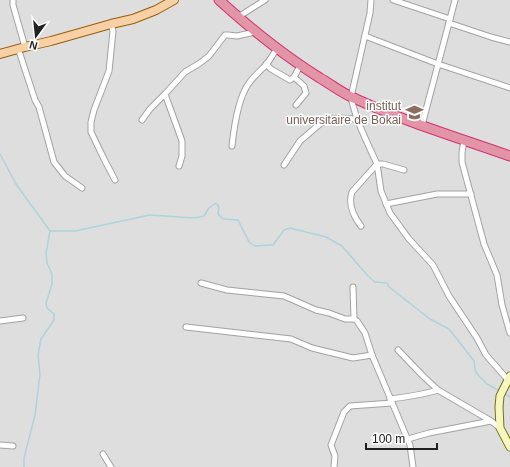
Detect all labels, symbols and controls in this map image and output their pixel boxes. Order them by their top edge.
north arrow [16,16,56,56]
text: N [28,39,39,52]
place label: institut universitaire de Bokai [286,99,402,127]
school or university icon: institut universitaire de Bokai [404,103,424,123]
scale bar [366,425,437,451]
text: 100 m [372,432,405,446]

